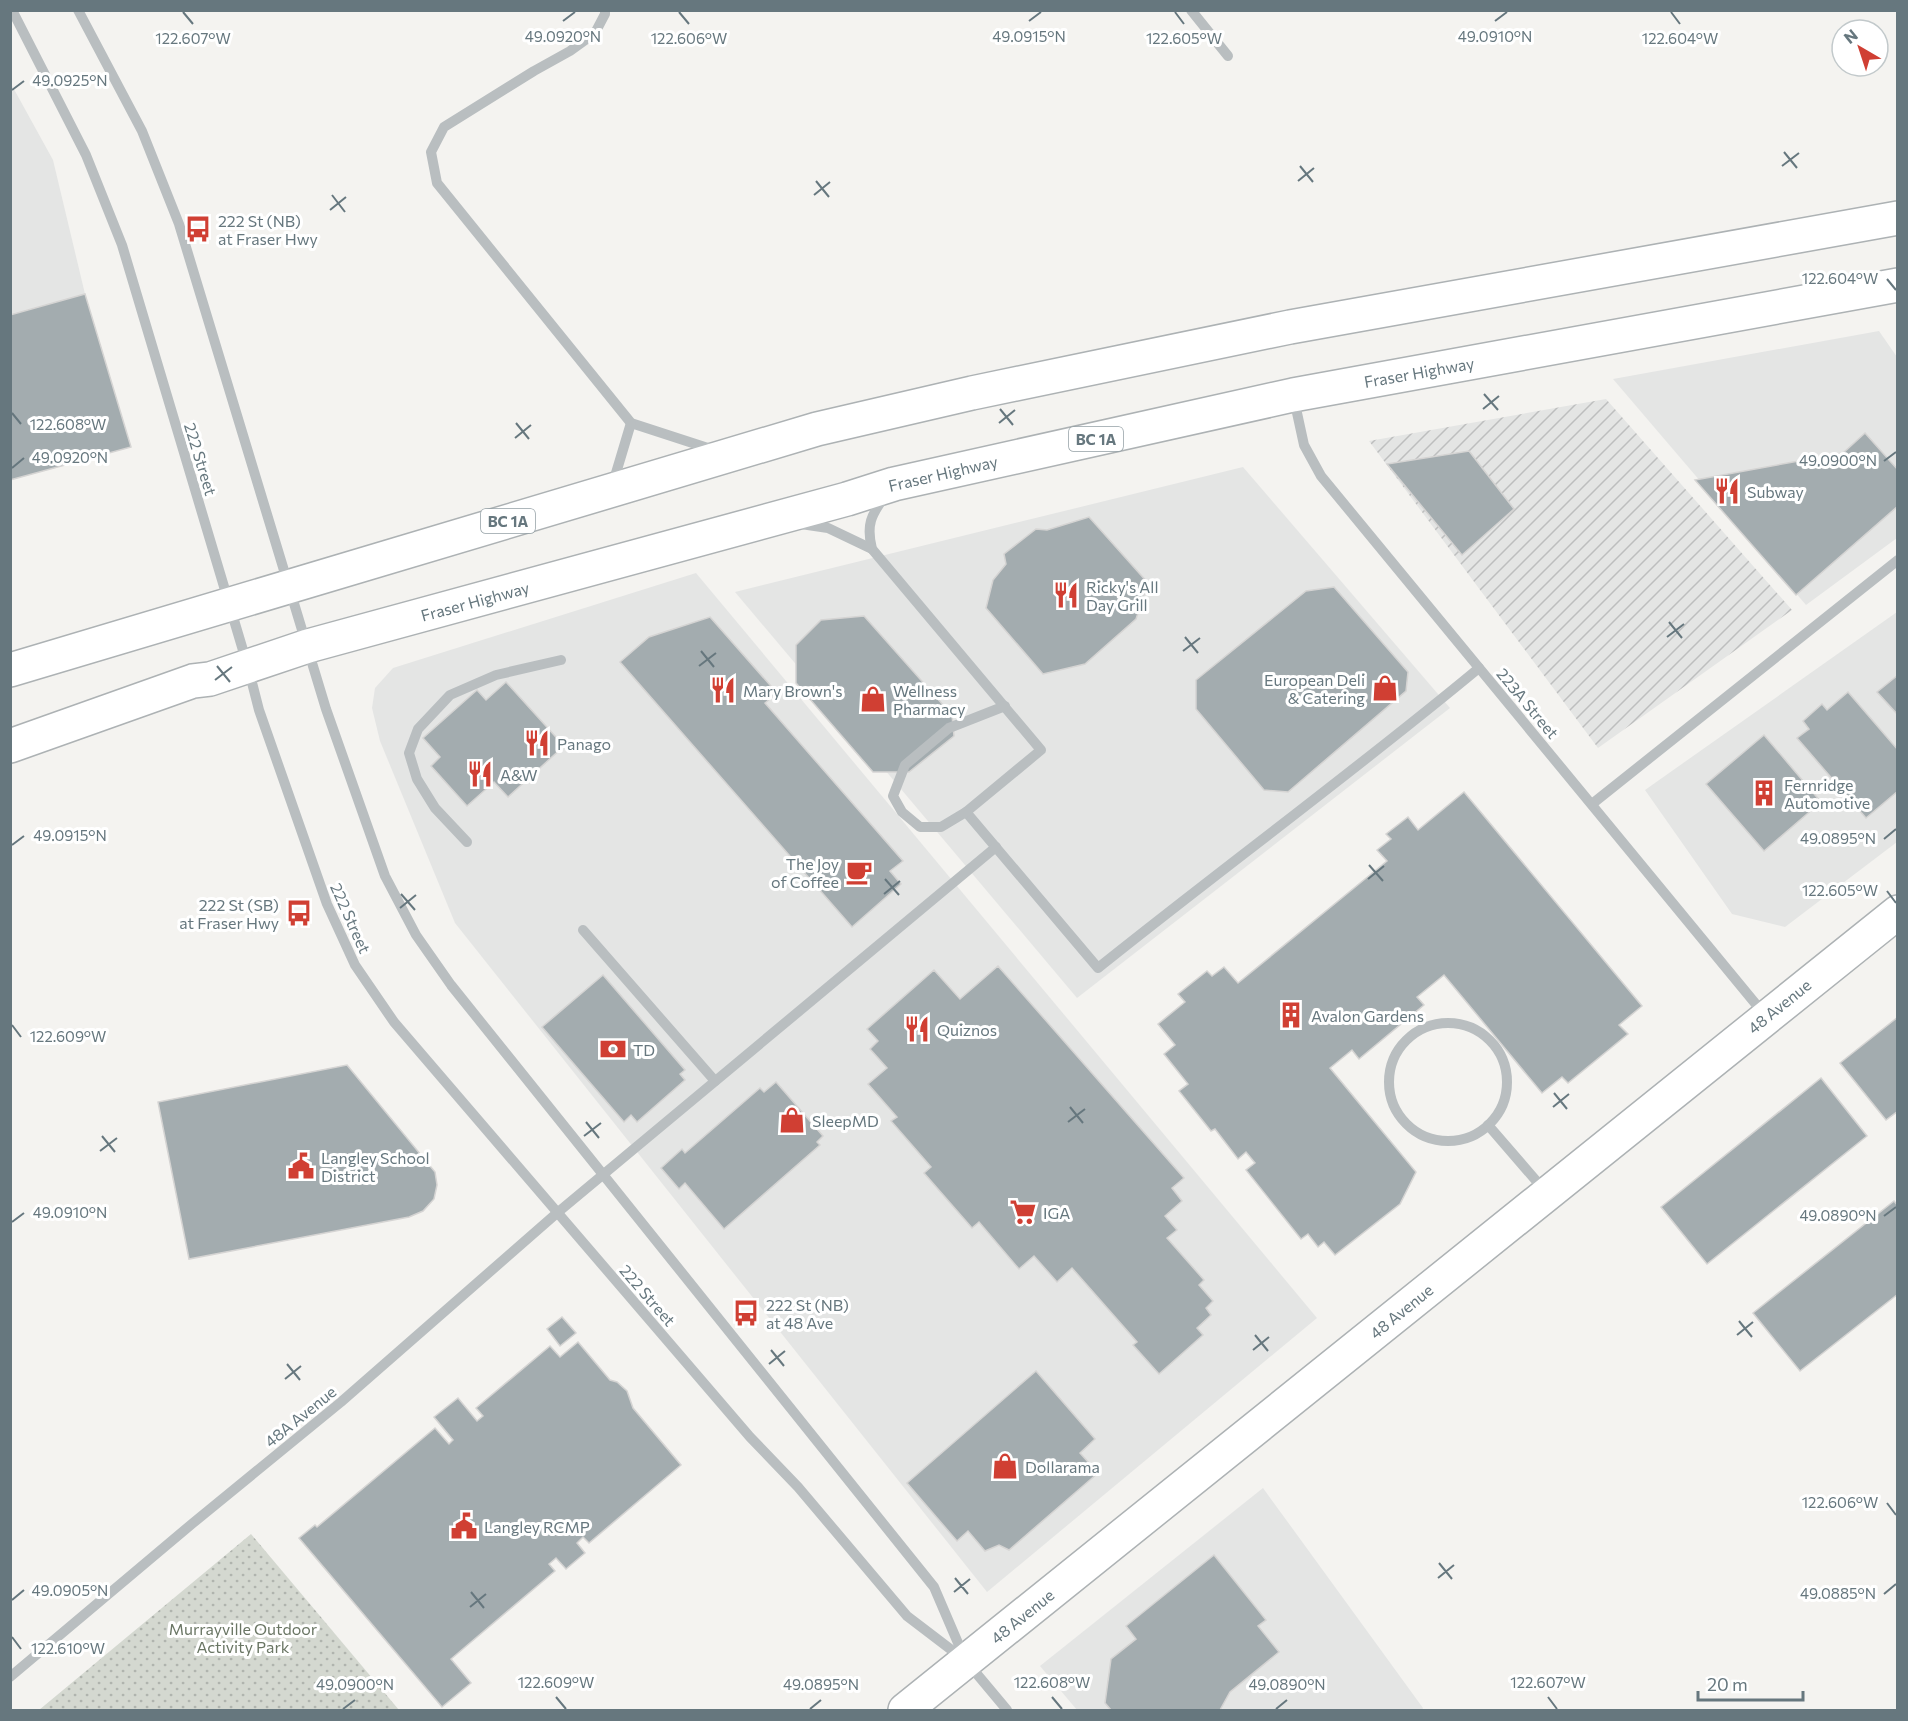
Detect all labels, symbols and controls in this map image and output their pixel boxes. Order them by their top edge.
north arrow [1830,18,1890,78]
text: N [1840,25,1861,47]
text: 49.0920°N [525,27,601,45]
text: 49.0915°N [992,27,1066,45]
text: 49.0910°N [1458,27,1532,45]
text: 122.607°W [155,29,231,47]
text: 122.606°W [651,29,727,47]
text: 122.605°W [1146,29,1222,47]
text: 122.604°W [1642,29,1718,47]
text: 49.0925°N [32,71,108,89]
place label: 222 St (NB) at Fraser Hwy [218,211,318,248]
bus stop icon: 222 St (NB) at Fraser Hwy [183,214,213,244]
text: 122.604°W [1802,269,1878,287]
street label: Fraser Highway [1362,353,1476,391]
text: 122.608°W [30,415,106,433]
street label: 222 Street [181,420,221,498]
road number: BC 1A [1069,427,1123,451]
text: 49.0920°N [32,448,108,466]
street label: Fraser Highway [886,451,1000,495]
text: 49.0900°N [1799,451,1877,469]
restaurant icon: Subway [1712,476,1742,506]
place label: Subway [1747,482,1804,501]
road number: BC 1A [481,509,535,533]
street label: Fraser Highway [419,577,531,625]
place label: Ricky's All Day Grill [1086,577,1158,614]
restaurant icon: Ricky's All Day Grill [1051,580,1081,610]
street label: 223A Street [1493,664,1563,742]
place label: European Deli & Catering [1264,670,1365,707]
shop icon: European Deli & Catering [1370,673,1400,703]
restaurant icon: Mary Brown's [708,675,738,705]
place label: Mary Brown's [743,681,842,700]
place label: Wellness Pharmacy [893,681,966,718]
shop icon: Wellness Pharmacy [858,684,888,714]
restaurant icon: Panago [522,728,552,758]
place label: Panago [557,734,611,753]
restaurant icon: A&W [465,759,495,789]
place label: A&W [500,765,538,784]
place label: Fernridge Automotive [1784,775,1870,812]
building icon: Fernridge Automotive [1749,778,1779,808]
text: 49.0915°N [33,826,107,844]
text: 49.0895°N [1800,829,1876,847]
place label: The Joy of Coffee [771,854,839,891]
cafe icon: The Joy of Coffee [844,857,874,887]
street label: 222 Street [327,880,375,956]
text: 122.605°W [1802,881,1878,899]
place label: 222 St (SB) at Fraser Hwy [179,895,279,932]
bus stop icon: 222 St (SB) at Fraser Hwy [284,898,314,928]
street label: 48 Avenue [1744,975,1814,1037]
building icon: Avalon Gardens [1276,1000,1306,1030]
place label: Avalon Gardens [1311,1006,1424,1025]
restaurant icon: Quiznos [902,1014,932,1044]
place label: Quiznos [937,1020,997,1039]
text: 122.609°W [30,1027,106,1045]
bank icon: TD [598,1034,628,1064]
place label: TD [633,1040,655,1059]
shop icon: SleepMD [777,1105,807,1135]
place label: SleepMD [812,1111,879,1130]
place label: Langley School District [321,1148,430,1185]
public building icon: Langley School District [286,1151,316,1181]
supermarket icon: IGA [1008,1197,1038,1227]
text: 49.0910°N [33,1203,107,1221]
place label: IGA [1043,1203,1070,1222]
text: 49.0890°N [1799,1206,1877,1224]
street label: 222 Street [616,1261,680,1330]
street label: 48 Avenue [1366,1280,1436,1342]
place label: 222 St (NB) at 48 Ave [766,1295,849,1332]
bus stop icon: 222 St (NB) at 48 Ave [731,1298,761,1328]
street label: 48A Avenue [260,1381,340,1451]
shop icon: Dollarama [990,1451,1020,1481]
place label: Dollarama [1025,1457,1100,1476]
text: 122.606°W [1802,1493,1878,1511]
public building icon: Langley RCMP [449,1511,479,1541]
place label: Langley RCMP [484,1517,590,1536]
text: 49.0905°N [32,1581,108,1599]
text: 49.0885°N [1800,1584,1876,1602]
street label: 48 Avenue [987,1585,1057,1647]
park label: Murrayville Outdoor Activity Park [169,1619,318,1656]
text: 122.610°W [31,1639,105,1657]
scale bar [1698,1664,1803,1702]
text: 122.609°W [518,1673,594,1691]
text: 122.608°W [1014,1673,1090,1691]
text: 122.607°W [1510,1673,1586,1691]
text: 20 m [1707,1673,1748,1695]
text: 49.0900°N [316,1675,394,1693]
text: 49.0895°N [783,1675,859,1693]
text: 49.0890°N [1248,1675,1326,1693]

